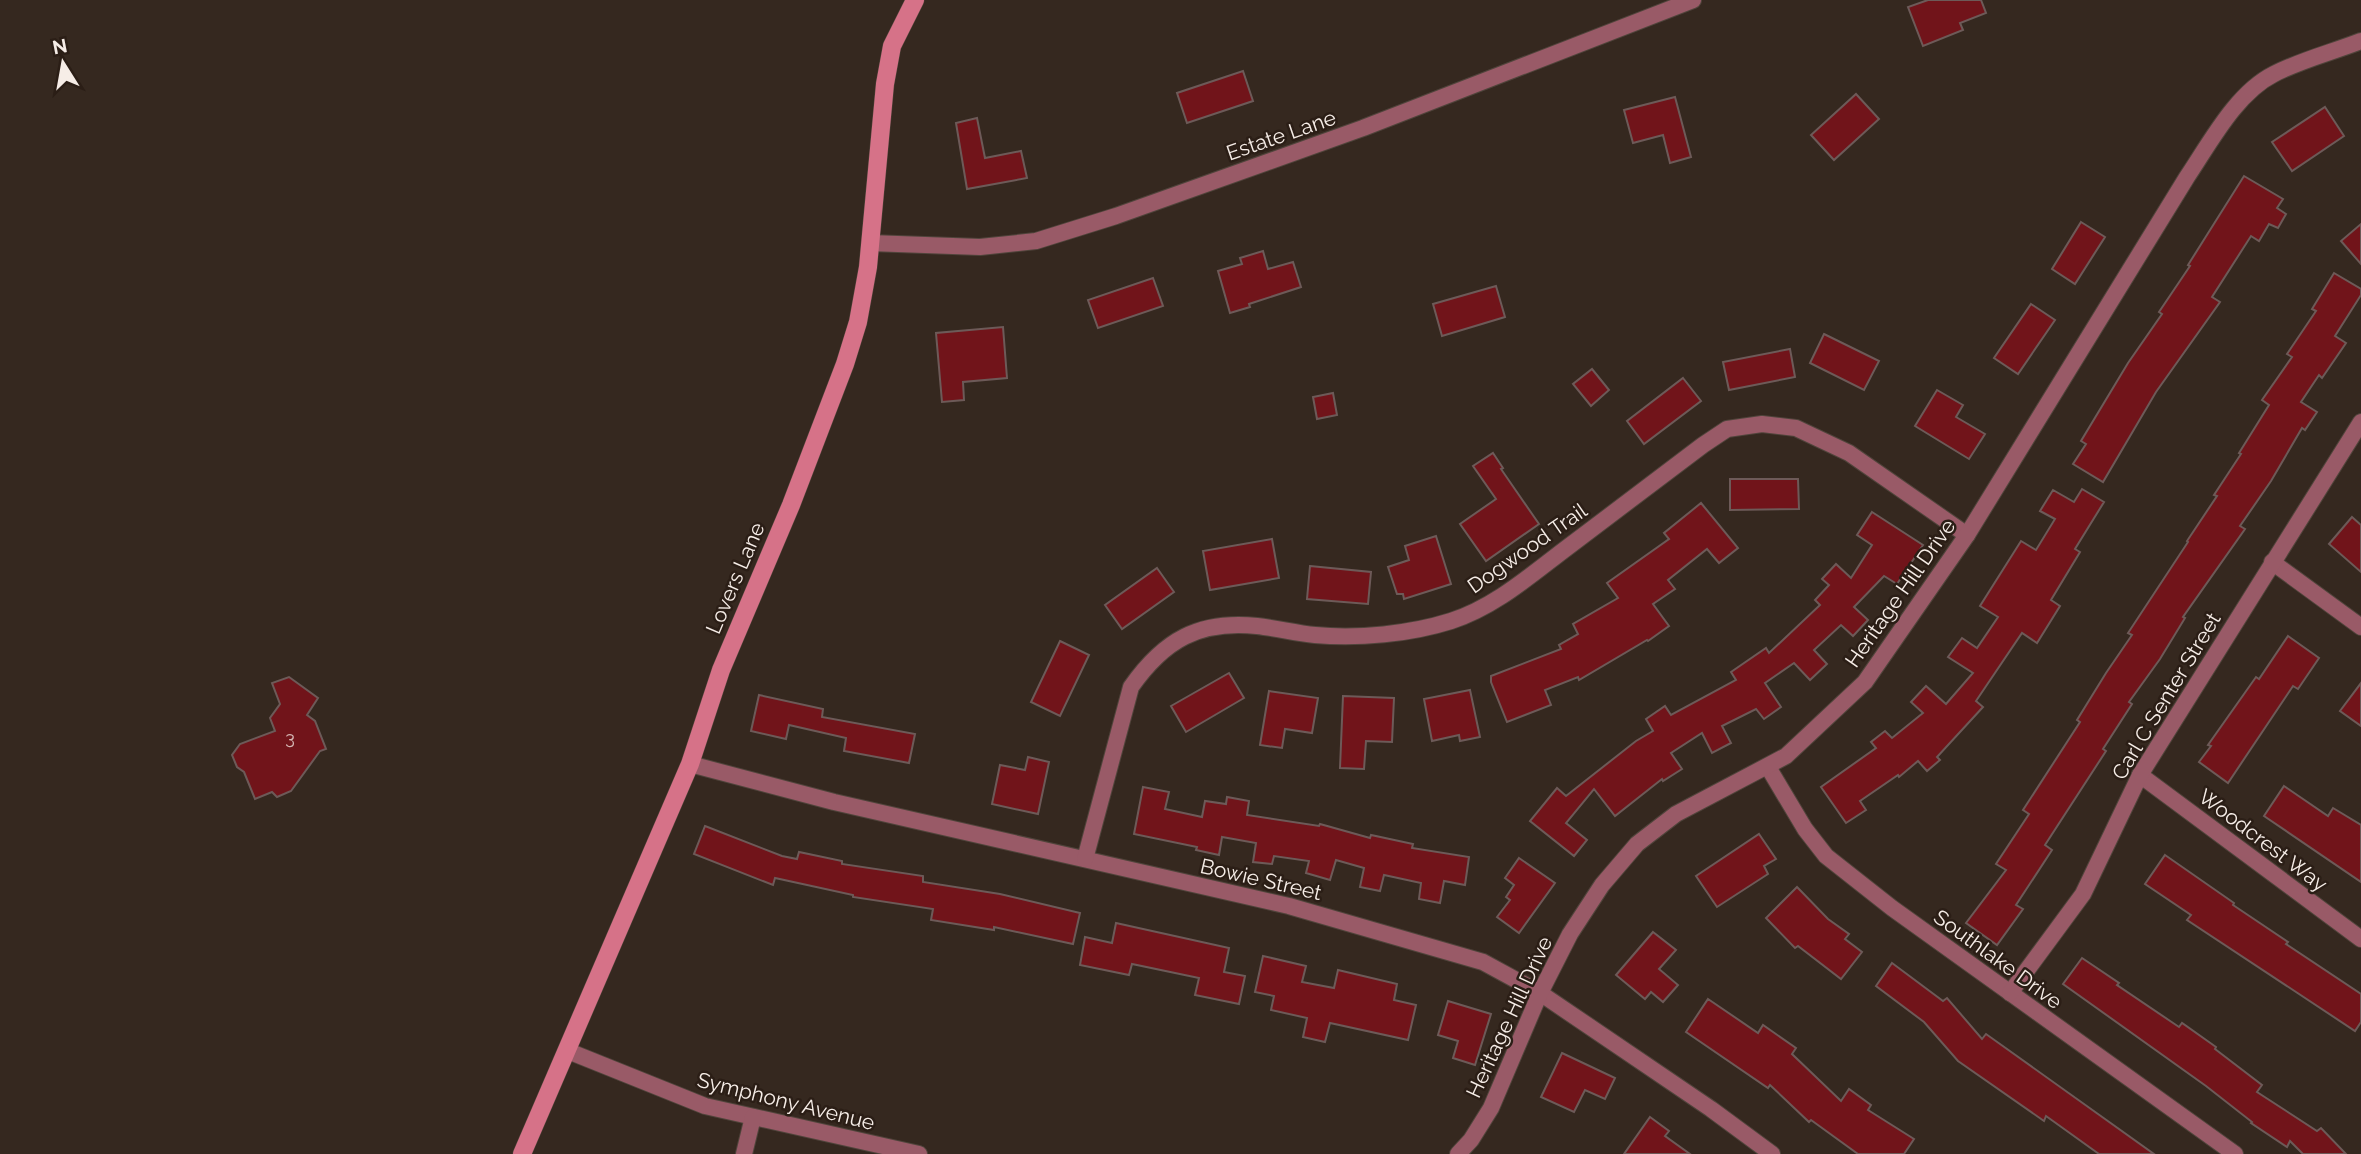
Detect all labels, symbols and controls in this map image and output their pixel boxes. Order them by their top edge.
north arrow [28,28,98,98]
text: N [51,34,69,58]
street label: Estate Lane [1223,105,1339,165]
street label: Dogwood Trail [1463,497,1592,598]
street label: Heritage Hill Drive [1840,514,1960,672]
street label: Lovers Lane [700,519,770,637]
street label: Carl C Senter Street [2106,608,2226,784]
house number: 3 [285,727,295,748]
street label: Woodcrest Way [2194,783,2332,897]
street label: Bowie Street [1198,853,1324,905]
street label: Southlake Drive [1929,904,2067,1014]
street label: Heritage Hill Drive [1461,932,1557,1102]
street label: Symphony Avenue [695,1067,877,1135]

